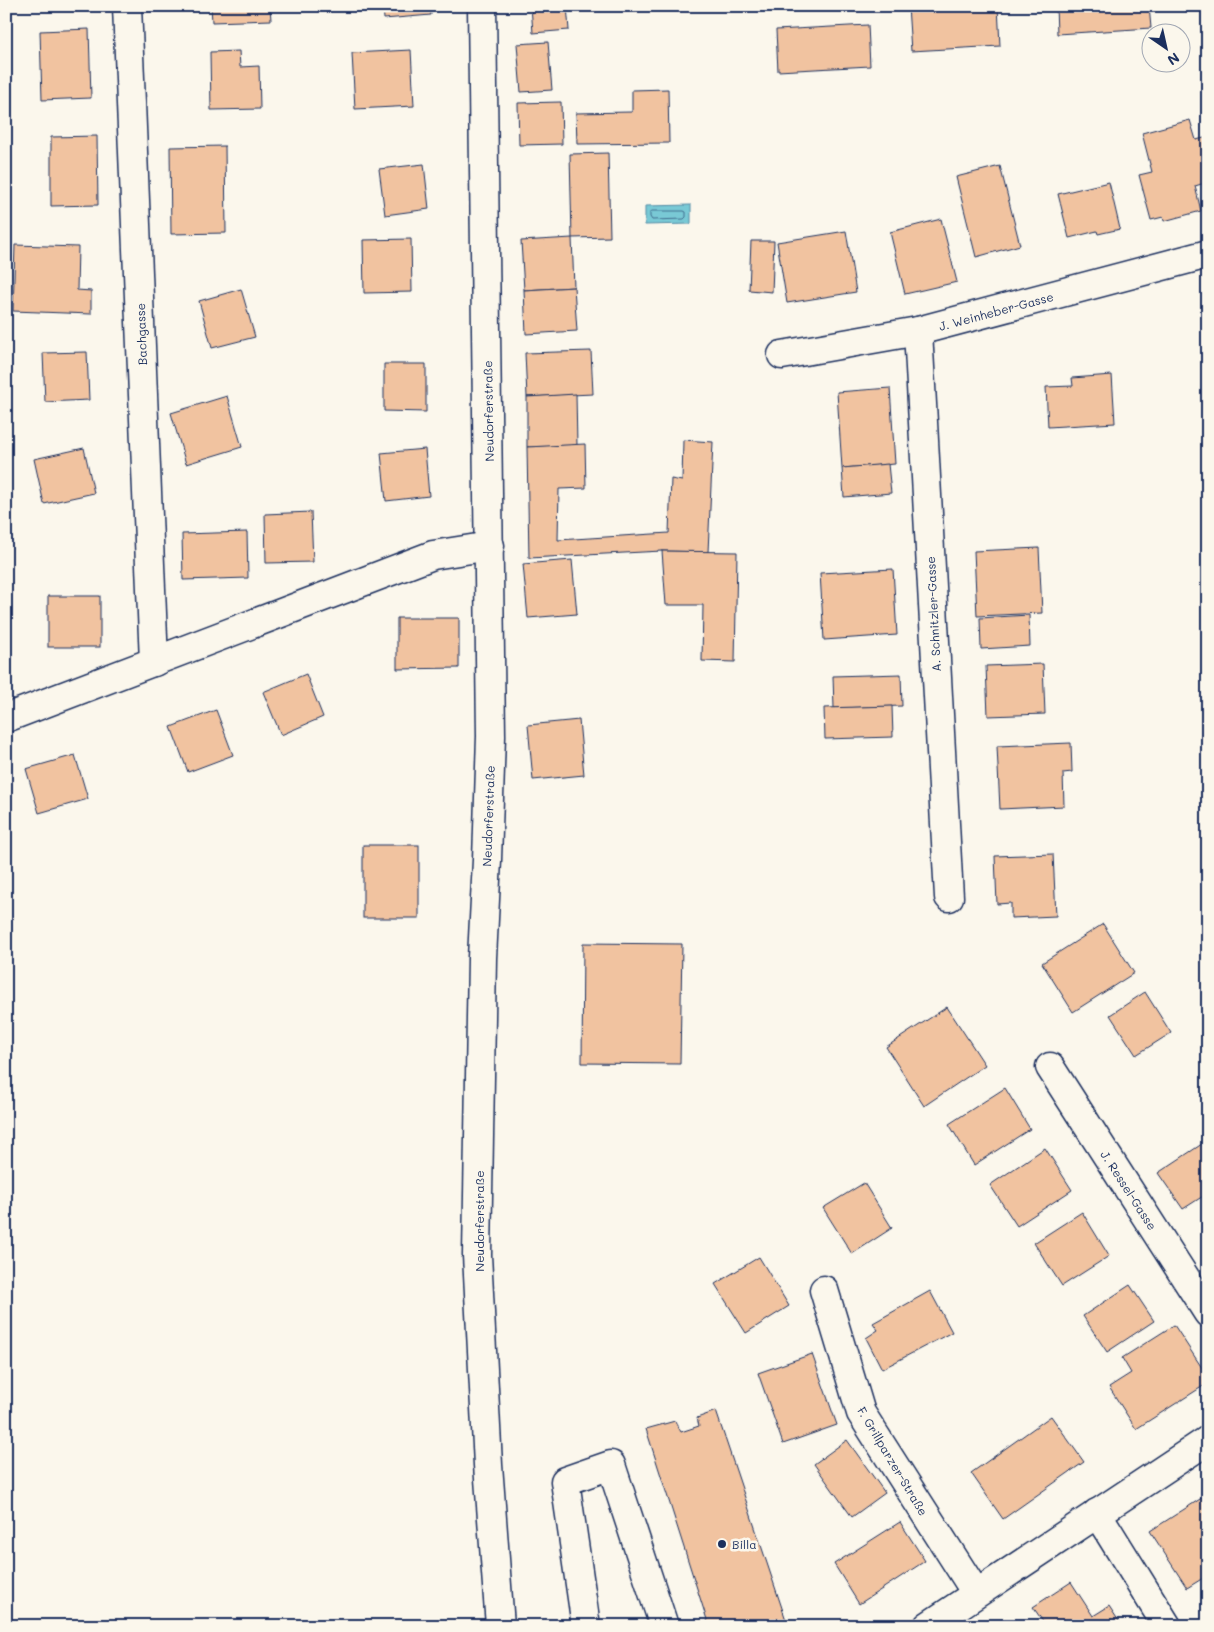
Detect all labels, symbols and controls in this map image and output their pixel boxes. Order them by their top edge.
north arrow [1142,22,1192,72]
text: N [1164,48,1183,70]
street label: J. Weinheber-Gasse [937,288,1055,334]
street label: Bachgasse [132,303,150,365]
street label: Neudorferstraße [479,360,497,462]
street label: A. Schnitzler-Gasse [922,556,944,672]
street label: Neudorferstraße [478,765,498,867]
street label: J. Ressel-Gasse [1097,1147,1161,1233]
street label: Neudorferstraße [471,1170,487,1272]
street label: F. Grillparzer-Straße [854,1404,932,1518]
place label: Billa [732,1536,757,1552]
marker: Billa [716,1538,728,1550]

